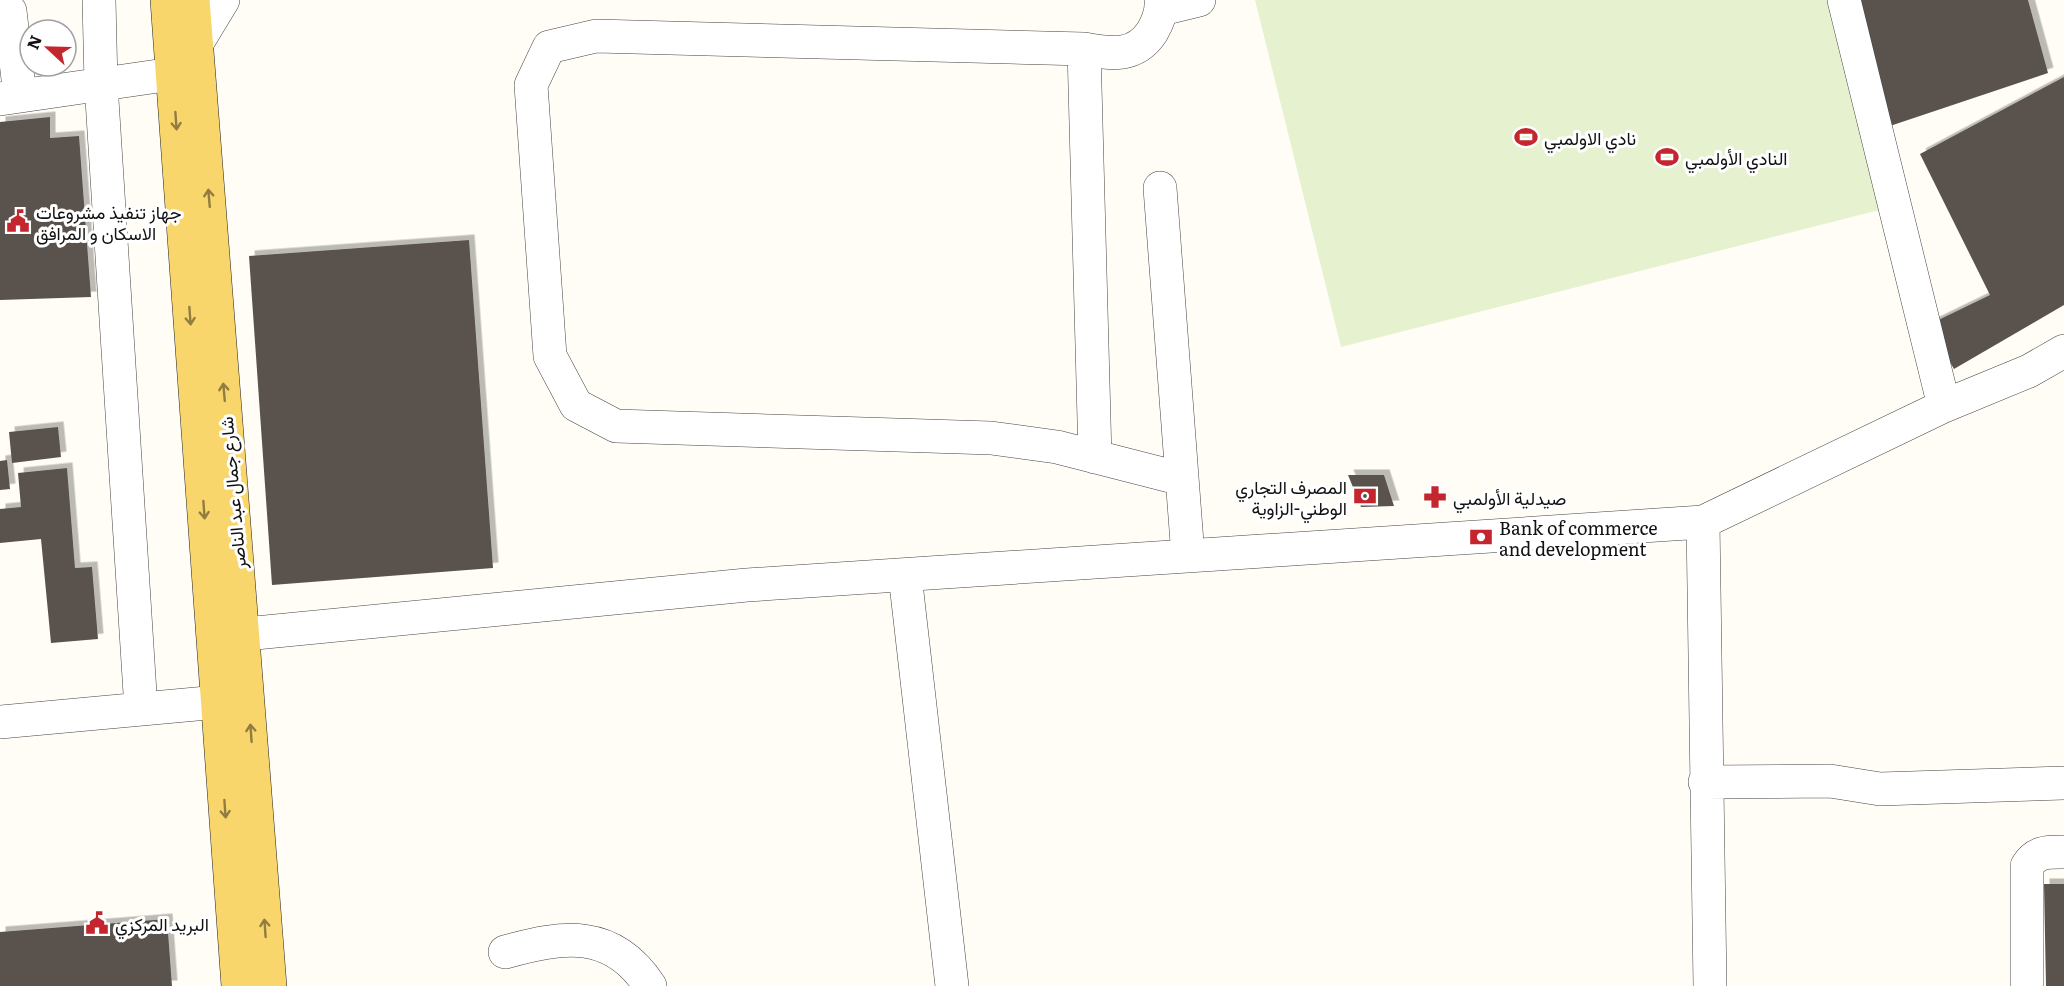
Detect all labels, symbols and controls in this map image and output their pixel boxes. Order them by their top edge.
north arrow [18,18,78,78]
text: N [20,31,47,53]
one-way arrow [170,111,181,131]
sports icon: نادي الاولمبي [1513,124,1539,150]
place label: نادي الاولمبي [1544,124,1636,154]
sports icon: النادي الأولمبي [1654,144,1680,170]
place label: النادي الأولمبي [1685,144,1788,174]
one-way arrow [203,188,214,208]
place label: جهاز تنفيذ مشروعات الاسكان و المرافق [36,198,182,246]
public building icon: جهاز تنفيذ مشروعات الاسكان و المرافق [5,208,31,234]
one-way arrow [185,305,196,325]
one-way arrow [218,383,229,403]
street label: شارع جمال عبد الناصر [212,416,252,571]
place label: المصرف التجاري الوطني-الزاوية [1235,473,1347,524]
bank icon: المصرف التجاري الوطني-الزاوية [1352,483,1378,509]
pharmacy icon: صيدلية الأولمبي [1422,484,1448,510]
place label: صيدلية الأولمبي [1453,484,1566,514]
one-way arrow [199,500,210,520]
place label: Bank of commerce and development [1499,514,1658,562]
bank icon: Bank of commerce and development [1468,524,1494,550]
one-way arrow [245,724,256,744]
one-way arrow [220,799,231,819]
public building icon: البريد المركزي [84,910,110,936]
place label: البريد المركزي [115,910,209,940]
one-way arrow [260,918,271,938]

